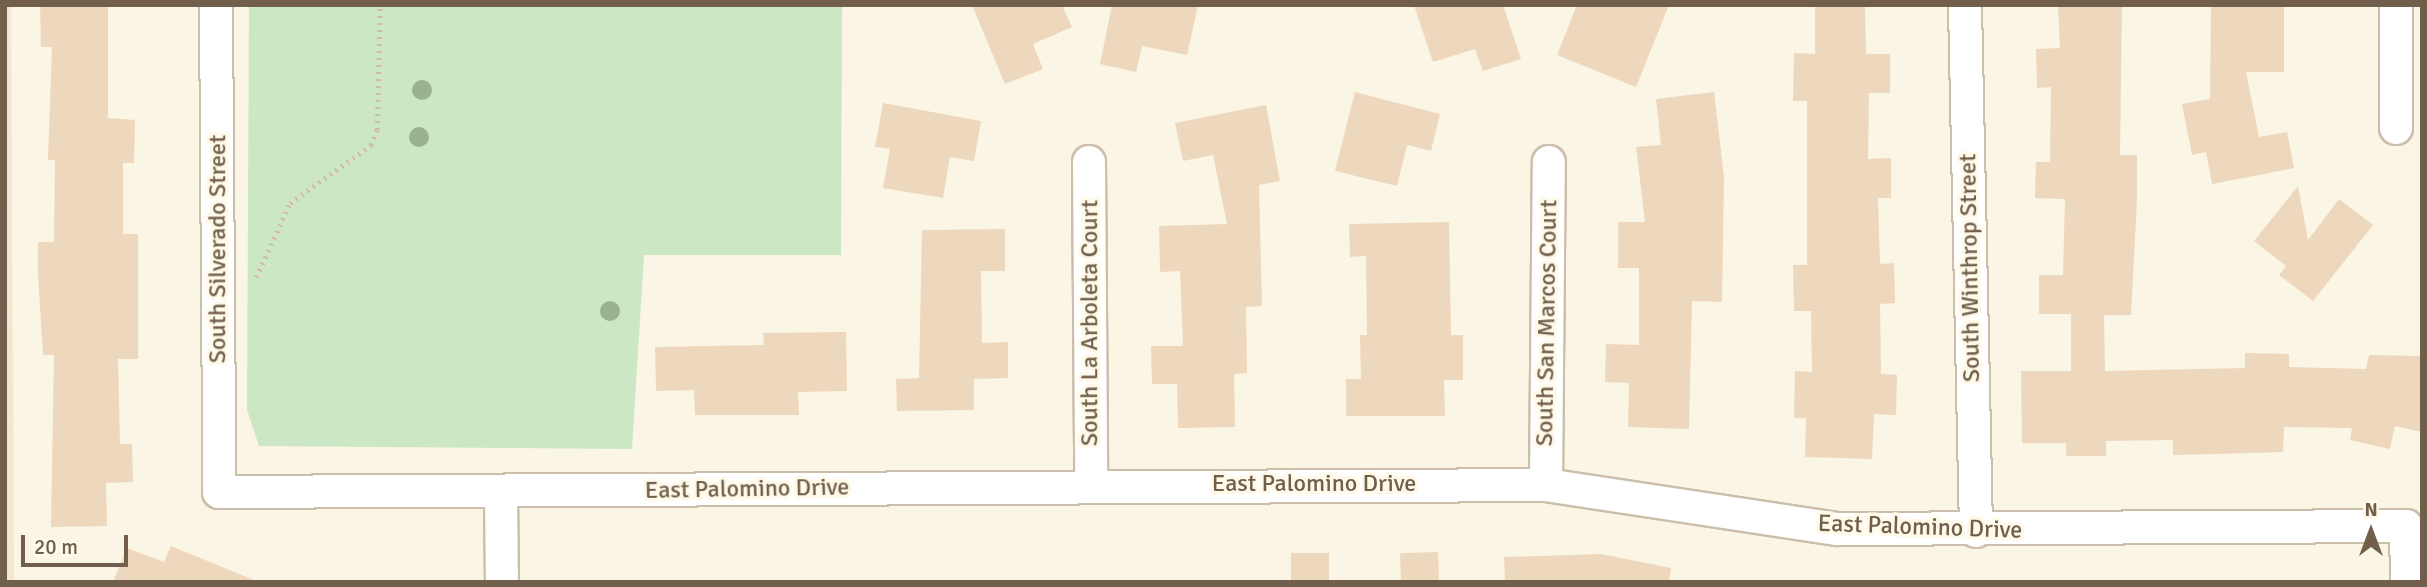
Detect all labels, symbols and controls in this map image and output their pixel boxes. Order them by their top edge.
street label: South Silverado Street [204,135,232,363]
street label: South Winthrop Street [1954,153,1986,383]
street label: South San Marcos Court [1530,199,1564,447]
street label: South La Arboleta Court [1076,200,1104,446]
street label: East Palomino Drive [1212,470,1416,498]
street label: East Palomino Drive [645,473,849,505]
north arrow [2336,496,2406,566]
text: N [2364,498,2378,522]
street label: East Palomino Drive [1817,509,2023,545]
scale bar [24,520,131,564]
text: 20 m [34,534,78,560]

